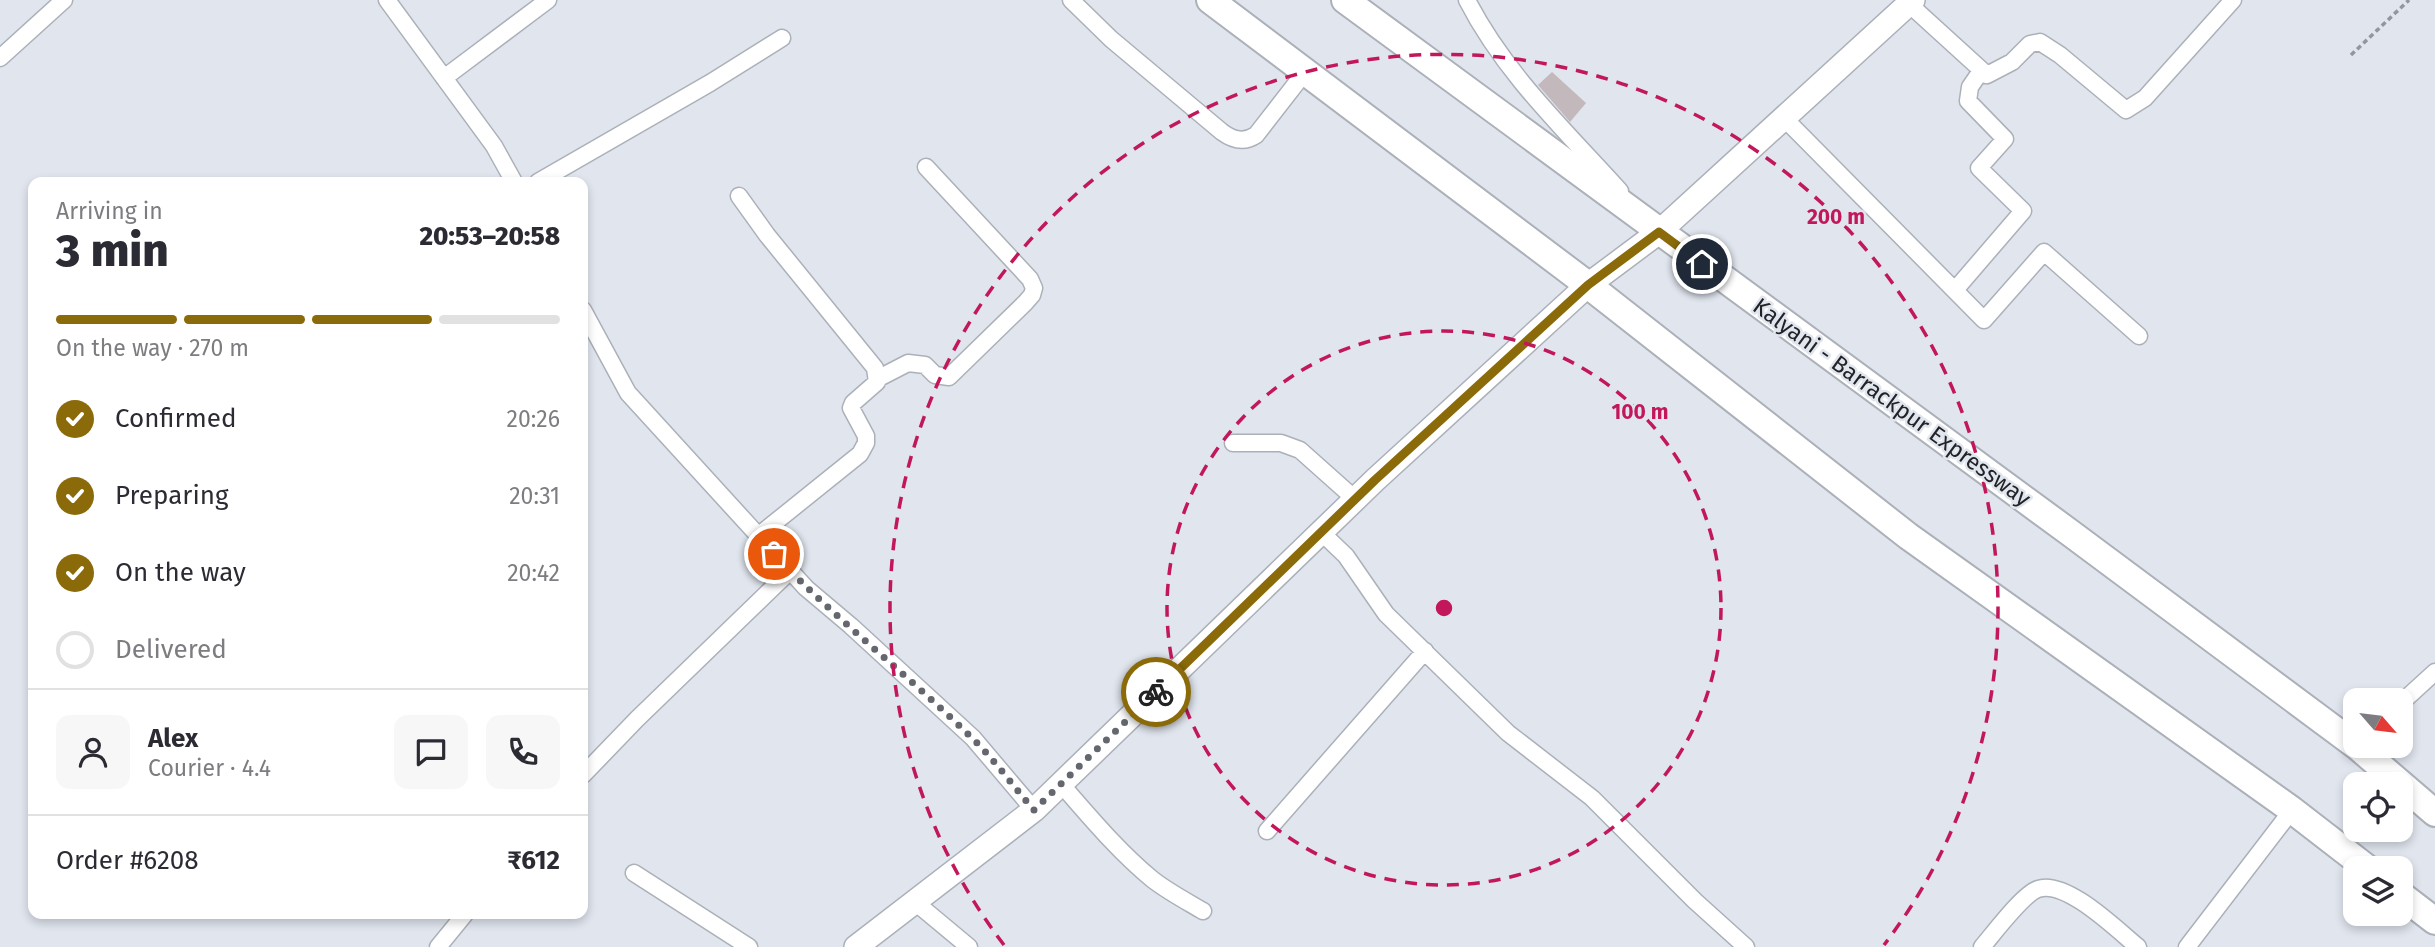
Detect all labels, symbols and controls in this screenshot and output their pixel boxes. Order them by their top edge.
text: Arriving in [56,197,163,225]
text: 200 m [1807,204,1865,230]
text: 20:53–20:58 [419,221,560,252]
text: 3 min [56,223,169,278]
pin [1672,234,1732,294]
icon: home [1683,245,1721,283]
street label: Kalyani - Barrackpur Expressway [1748,292,2037,513]
text: On the way · 270 m [56,334,249,362]
text: 100 m [1611,399,1669,425]
icon: check [56,400,94,438]
text: Confirmed [115,403,236,434]
text: 20:26 [507,405,560,433]
icon: check [56,477,94,515]
text: Preparing [115,480,228,511]
text: 20:31 [509,482,560,510]
pin [744,524,804,584]
icon: bag [755,535,793,573]
icon: check [56,554,94,592]
text: On the way [115,557,246,588]
text: 20:42 [507,559,560,587]
centre of rings [1432,596,1456,620]
text: Delivered [115,634,227,665]
courier [1121,657,1191,727]
icon: bike [1137,673,1175,711]
north arrow [2343,688,2413,758]
map controls [2343,688,2413,926]
button: person [56,715,130,789]
button: chat [394,715,468,789]
button: phone [486,715,560,789]
text: Alex [148,723,198,754]
text: Courier · 4.4 [148,754,271,782]
button: locate [2343,772,2413,842]
text: Order #6208 [56,845,199,876]
text: ₹612 [507,845,560,876]
button: layers [2343,856,2413,926]

